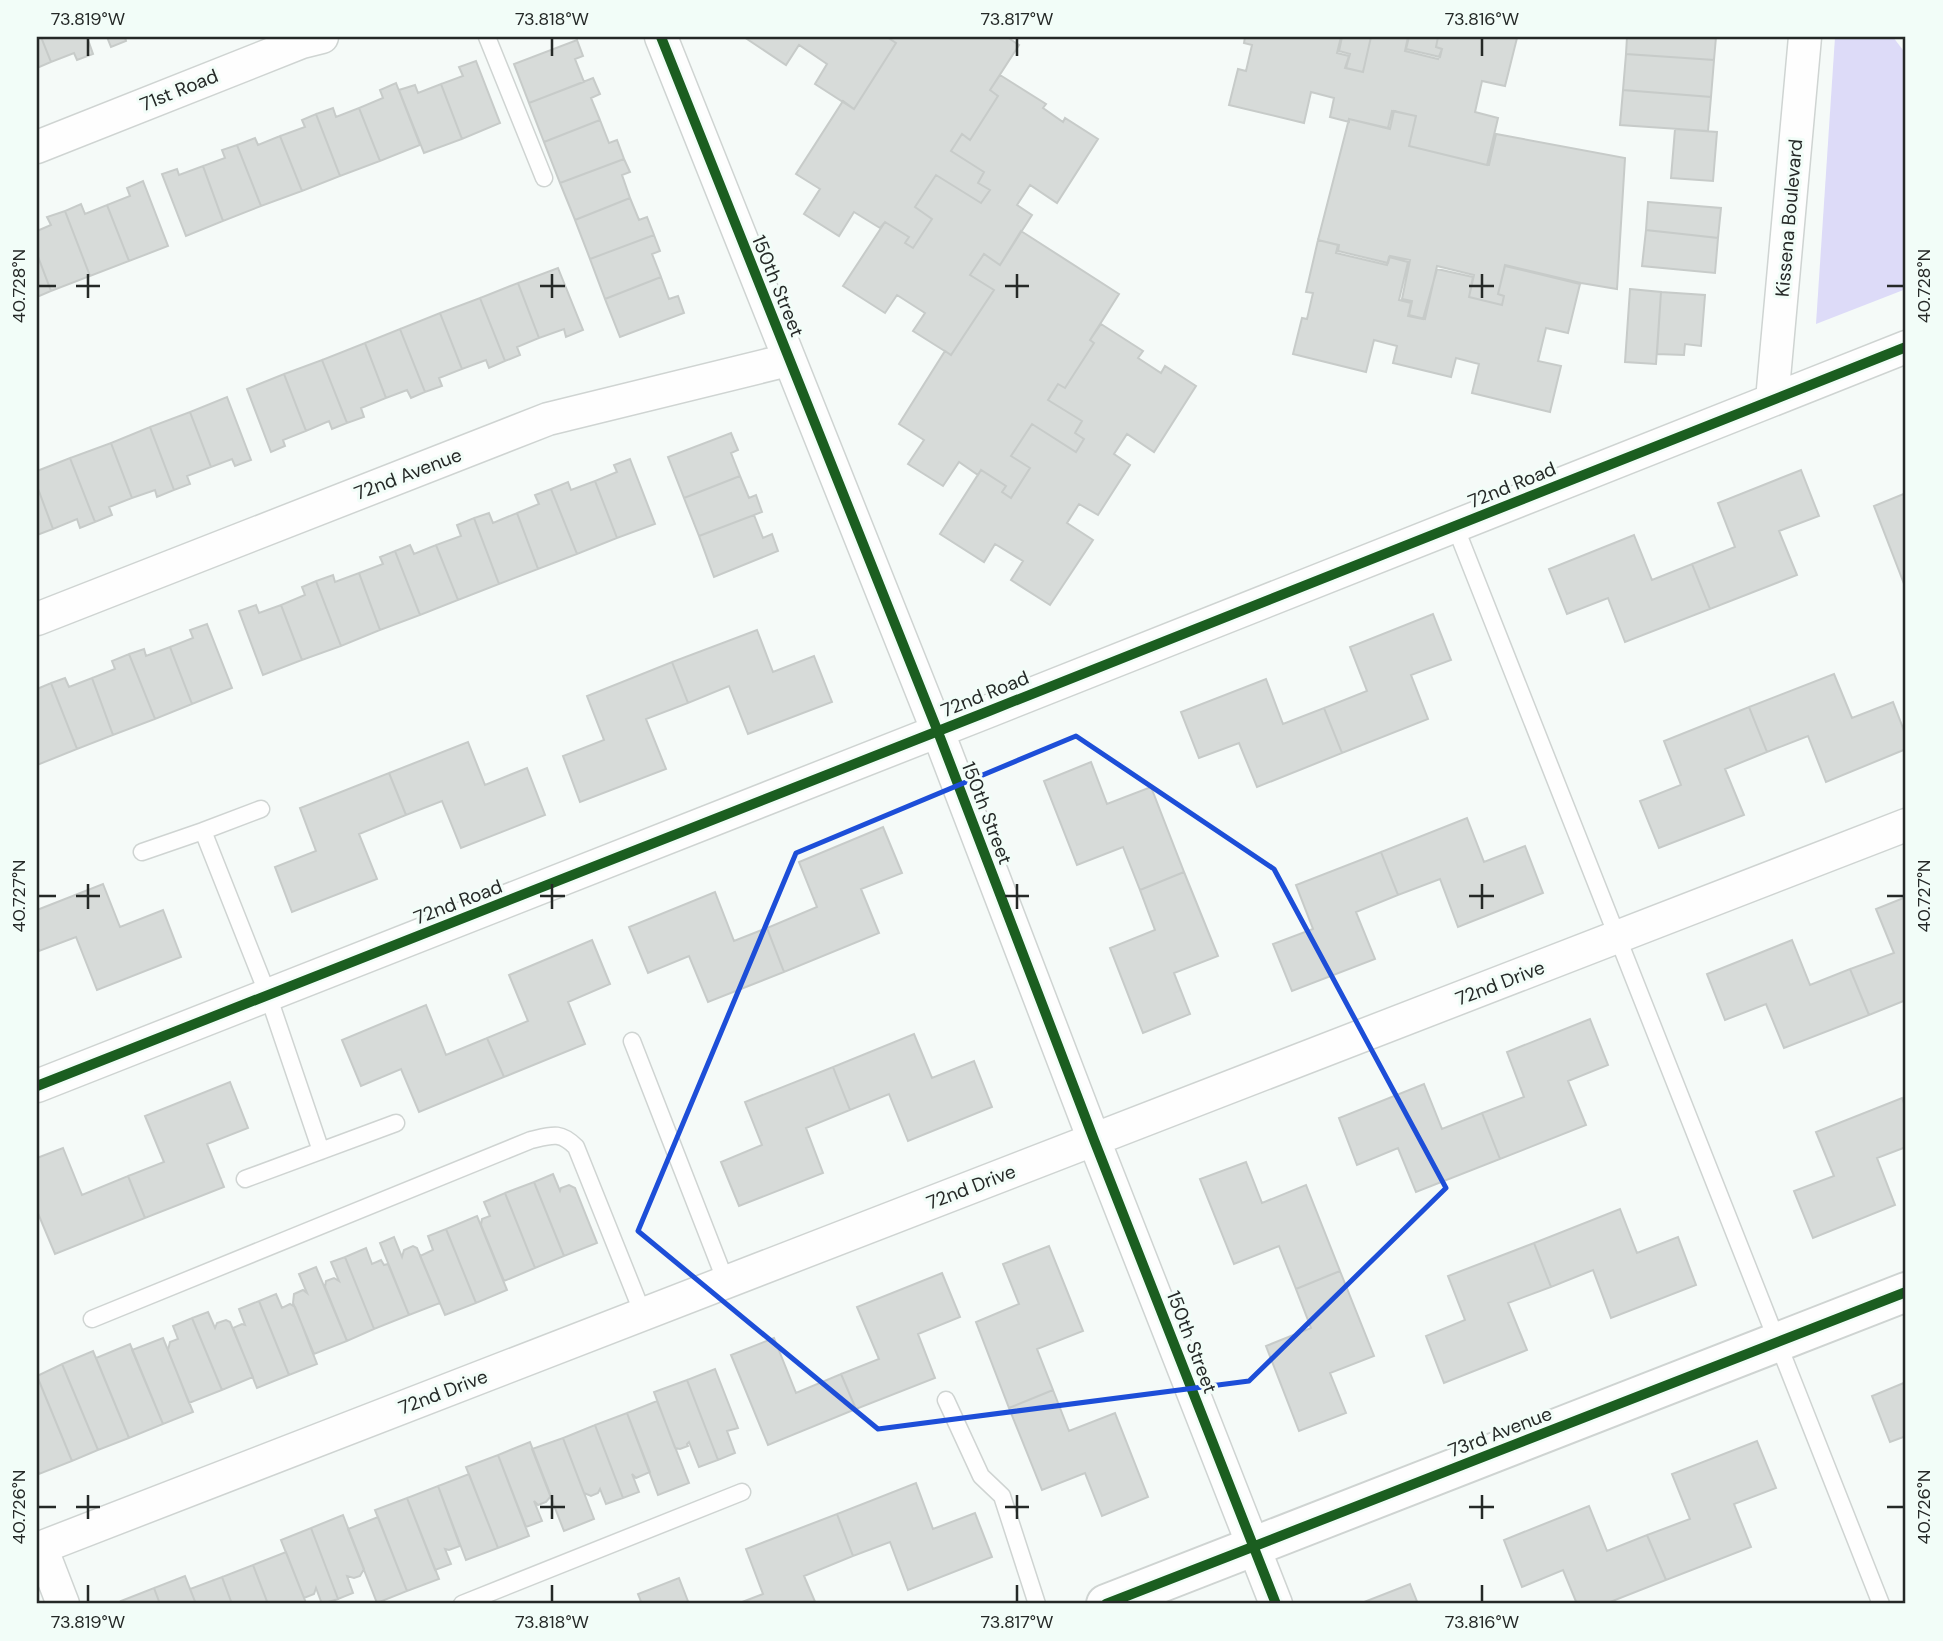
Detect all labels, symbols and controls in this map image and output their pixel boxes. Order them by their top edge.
text: 73.819°W [51,7,125,31]
text: 73.818°W [515,7,589,31]
text: 73.817°W [981,7,1053,31]
text: 73.816°W [1445,7,1519,31]
street label: 71st Road [136,63,222,117]
street label: Kissena Boulevard [1770,138,1808,298]
street label: 150th Street [746,231,810,341]
text: 40.728°N [7,249,31,323]
text: 40.728°N [1912,249,1936,323]
street label: 72nd Avenue [351,442,465,506]
street label: 72nd Road [1464,456,1560,514]
street label: 72nd Road [937,665,1033,723]
street label: 150th Street [956,758,1018,868]
text: 40.727°N [7,860,31,932]
text: 40.727°N [1912,860,1936,932]
street label: 72nd Road [410,874,506,930]
street label: 72nd Drive [1452,955,1548,1011]
street label: 72nd Drive [923,1159,1019,1215]
street label: 150th Street [1161,1287,1223,1397]
street label: 72nd Drive [395,1364,491,1420]
street label: 73rd Avenue [1445,1401,1555,1463]
text: 40.726°N [7,1470,31,1544]
text: 40.726°N [1912,1470,1936,1544]
text: 73.819°W [51,1610,125,1634]
text: 73.818°W [515,1610,589,1634]
text: 73.817°W [981,1610,1053,1634]
text: 73.816°W [1445,1610,1519,1634]

